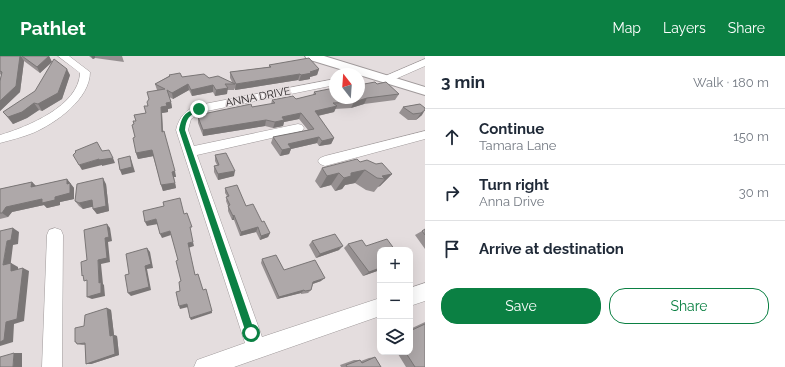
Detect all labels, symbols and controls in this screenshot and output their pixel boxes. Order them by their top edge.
text: Pathlet [20,17,86,39]
text: Map [613,20,641,36]
text: Layers [663,20,706,36]
text: Share [728,20,765,36]
north arrow [329,68,365,104]
text: 3 min [441,72,485,92]
text: Walk · 180 m [693,75,769,90]
street label: ANNA DRIVE [224,84,292,110]
route end [190,100,208,118]
text: Continue [479,120,544,138]
icon: ahead [441,126,463,148]
text: 150 m [733,129,769,144]
text: Tamara Lane [479,138,557,153]
text: Turn right [479,176,549,194]
icon: right [441,182,463,204]
text: 30 m [739,185,769,200]
text: Anna Drive [479,194,544,209]
icon: arrive [441,238,463,260]
text: Arrive at destination [479,240,624,258]
map controls [377,247,413,355]
button: + [377,247,413,283]
button: − [377,283,413,319]
button: Save [441,288,601,324]
button: Share [609,288,769,324]
button: layers [377,319,413,355]
route start [242,324,260,342]

